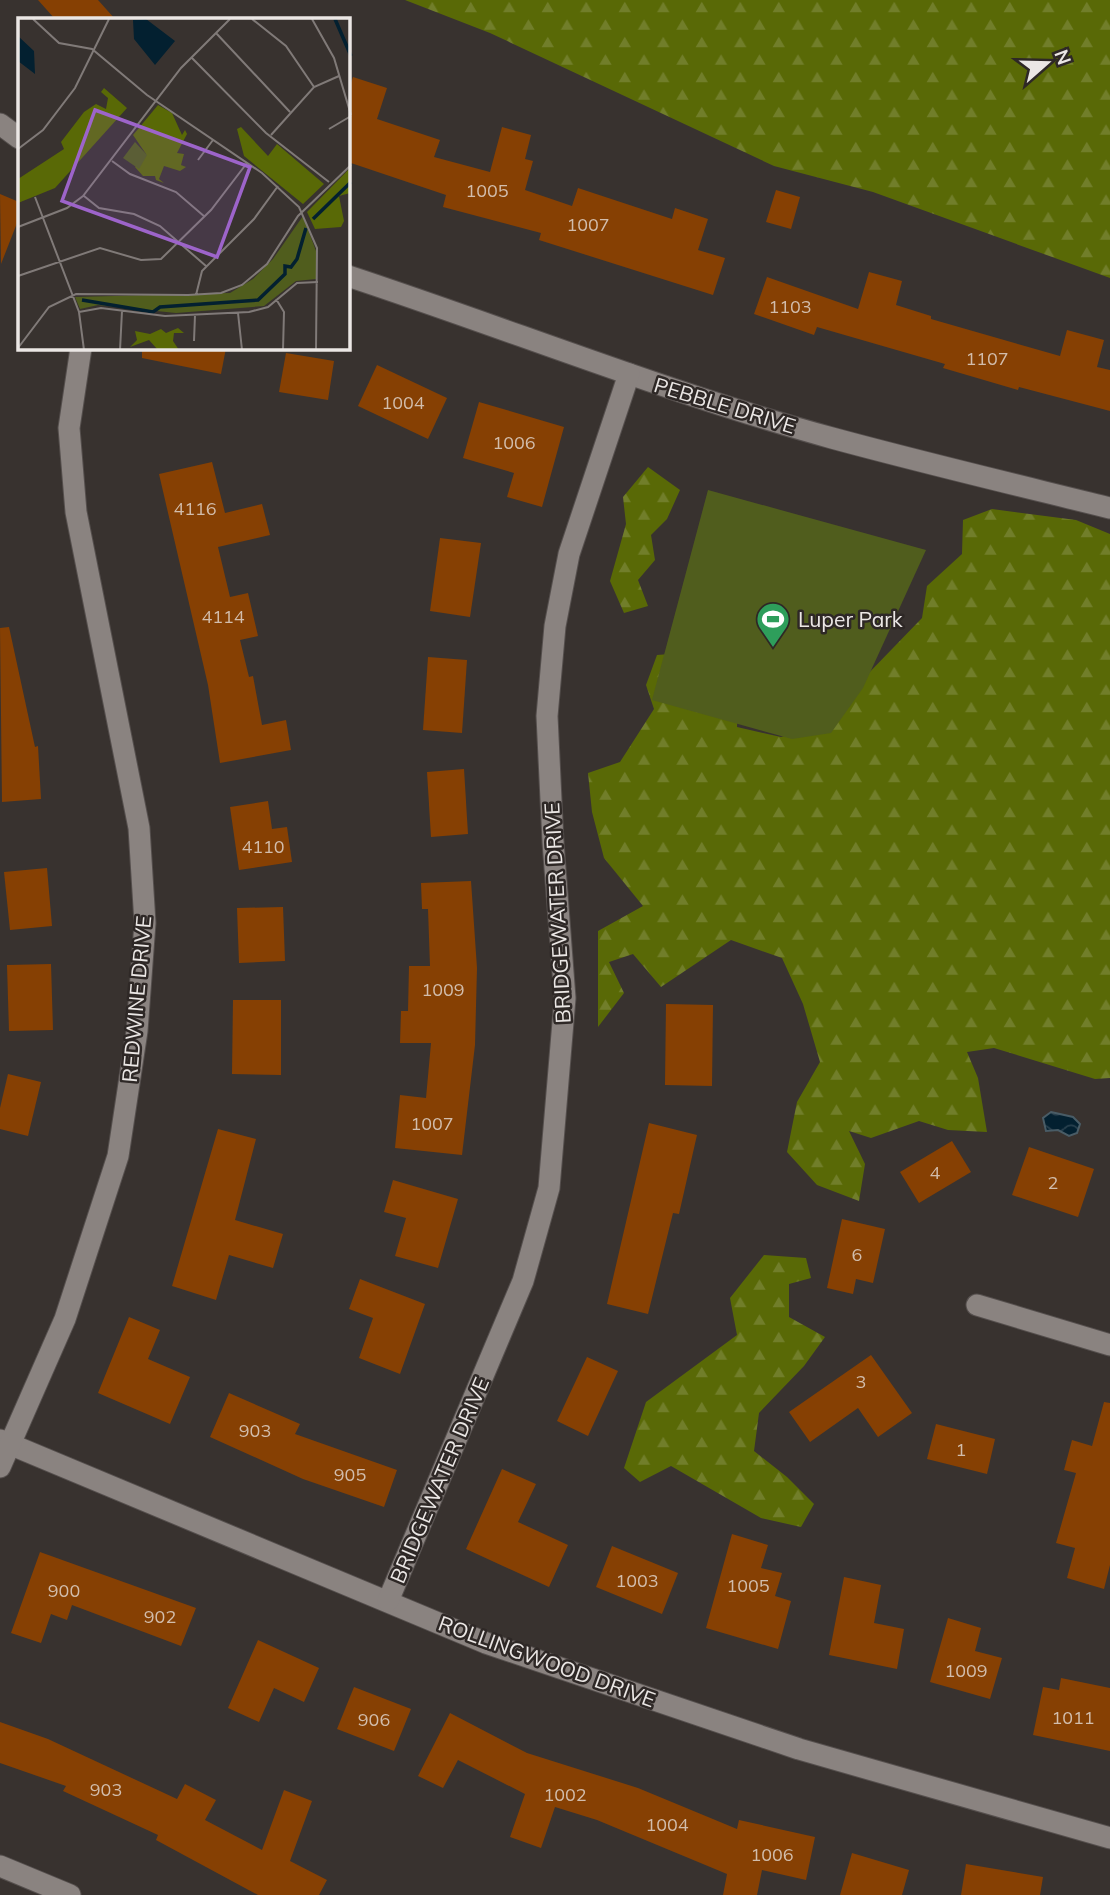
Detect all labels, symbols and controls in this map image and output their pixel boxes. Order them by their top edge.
inset map [18,18,350,350]
north arrow [1012,28,1082,98]
text: N [1049,46,1077,68]
house number: 1005 [465,179,509,202]
house number: 1007 [566,213,610,236]
house number: 1103 [768,295,812,318]
house number: 1107 [965,347,1009,370]
street label: PEBBLE DRIVE [651,371,799,439]
house number: 1004 [381,391,425,414]
house number: 1006 [492,431,536,454]
house number: 4116 [173,497,217,520]
sports icon: Luper Park [754,600,792,649]
house number: 4114 [201,605,245,628]
place label: Luper Park [798,606,903,632]
street label: BRIDGEWATER DRIVE [538,802,576,1024]
house number: 4110 [241,835,285,858]
street label: REDWINE DRIVE [116,915,156,1083]
house number: 1009 [421,978,465,1001]
house number: 1007 [410,1112,454,1135]
house number: 4 [930,1161,941,1184]
house number: 2 [1048,1171,1058,1194]
house number: 6 [852,1243,862,1266]
house number: 3 [856,1370,866,1393]
street label: BRIDGEWATER DRIVE [384,1373,494,1587]
house number: 903 [239,1419,271,1442]
house number: 1 [956,1438,966,1461]
house number: 905 [334,1463,366,1486]
house number: 1003 [615,1569,659,1592]
house number: 1005 [726,1574,770,1597]
house number: 900 [48,1579,80,1602]
house number: 902 [144,1605,176,1628]
street label: ROLLINGWOOD DRIVE [435,1610,659,1712]
house number: 1009 [944,1659,988,1682]
house number: 1011 [1051,1706,1095,1729]
house number: 906 [358,1708,390,1731]
house number: 903 [90,1778,122,1801]
house number: 1002 [543,1783,587,1806]
house number: 1004 [645,1813,689,1836]
house number: 1006 [750,1843,794,1866]

